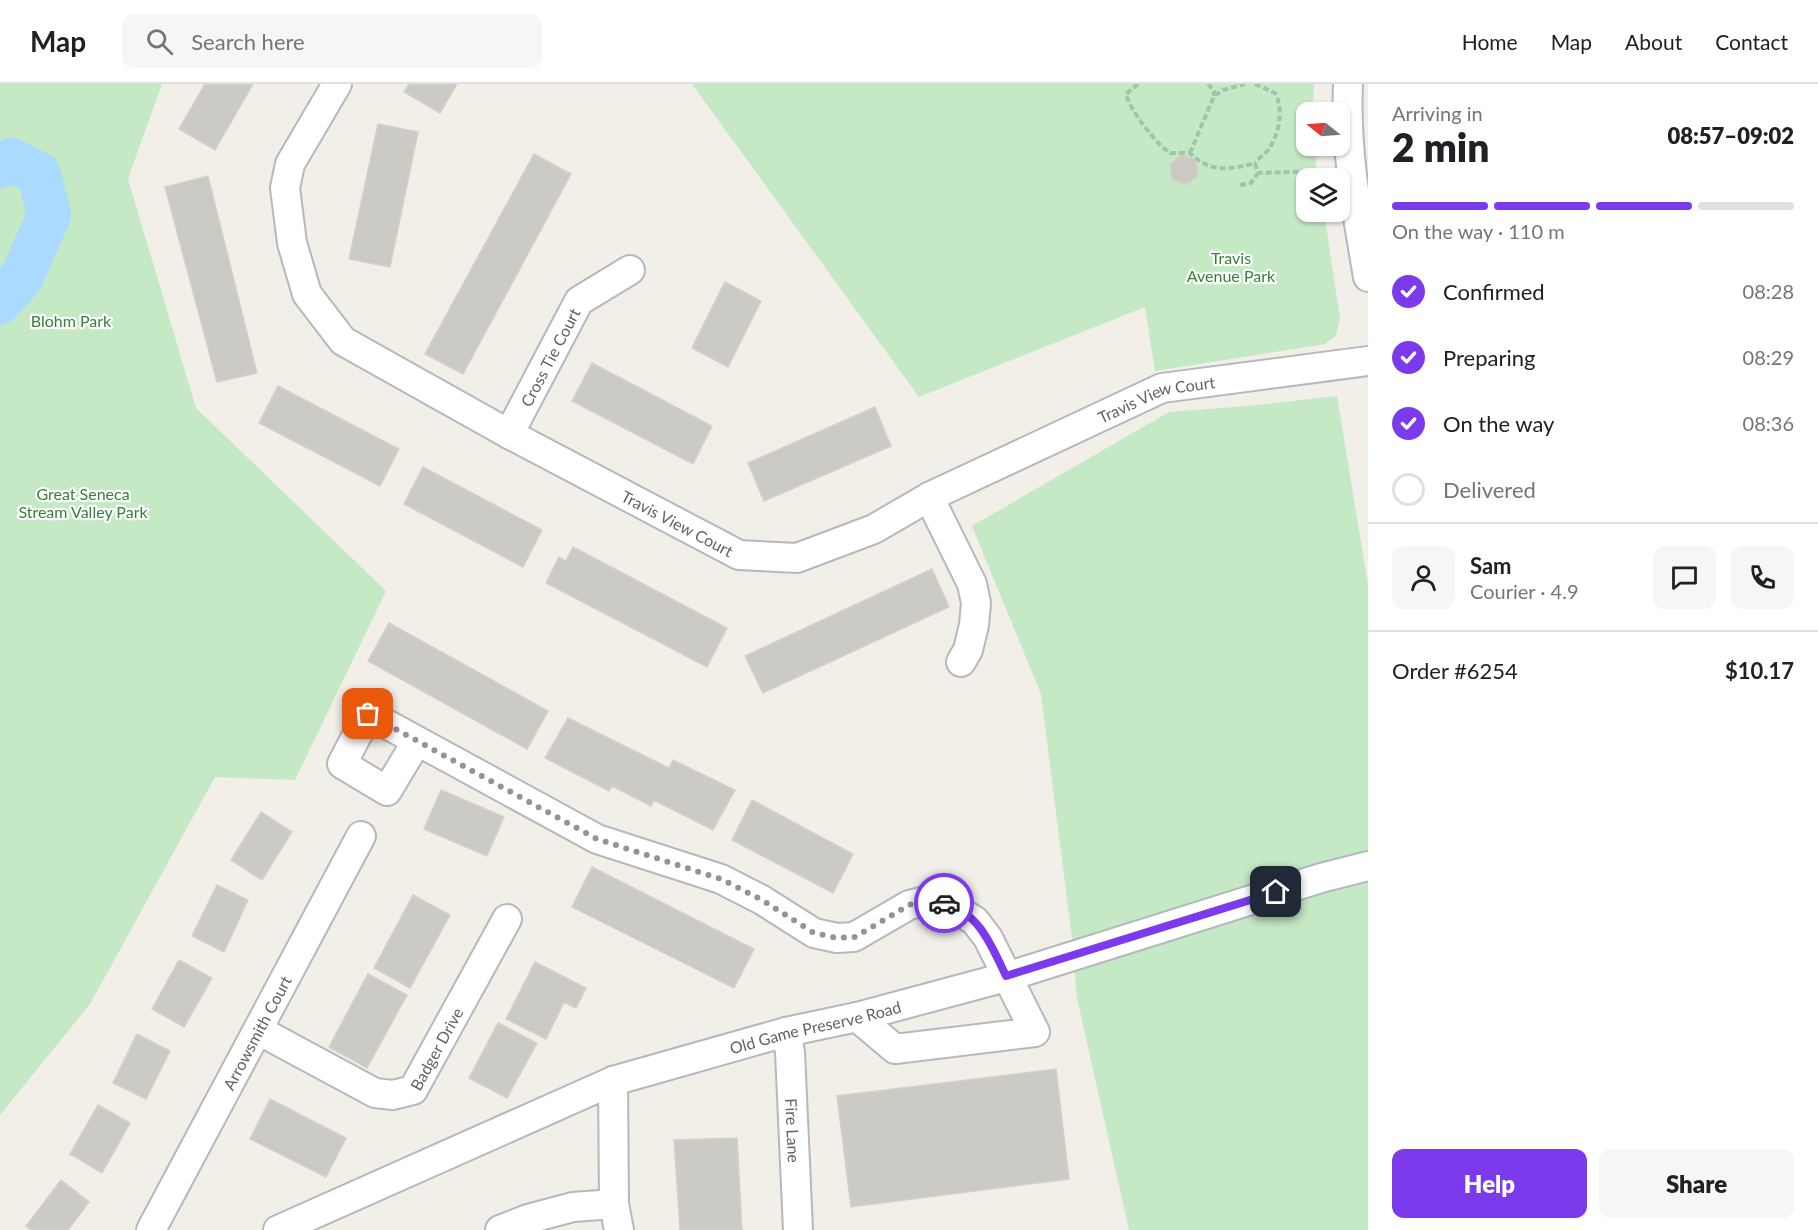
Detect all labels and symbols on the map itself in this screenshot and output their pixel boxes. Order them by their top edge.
north arrow [1296,102,1350,156]
park label: Travis Avenue Park [1187,248,1276,285]
street label: Cross Tie Court [516,304,583,410]
park label: Blohm Park [31,311,112,330]
street label: Travis View Court [1094,372,1216,426]
park label: Great Seneca Stream Valley Park [18,484,148,521]
street label: Travis View Court [619,486,737,560]
pin [342,688,393,739]
pin [1250,866,1301,917]
courier [914,873,974,933]
street label: Arrowsmith Court [218,972,295,1093]
street label: Old Game Preserve Road [727,996,903,1057]
street label: Badger Drive [405,1004,466,1093]
street label: Fire Lane [783,1098,804,1163]

